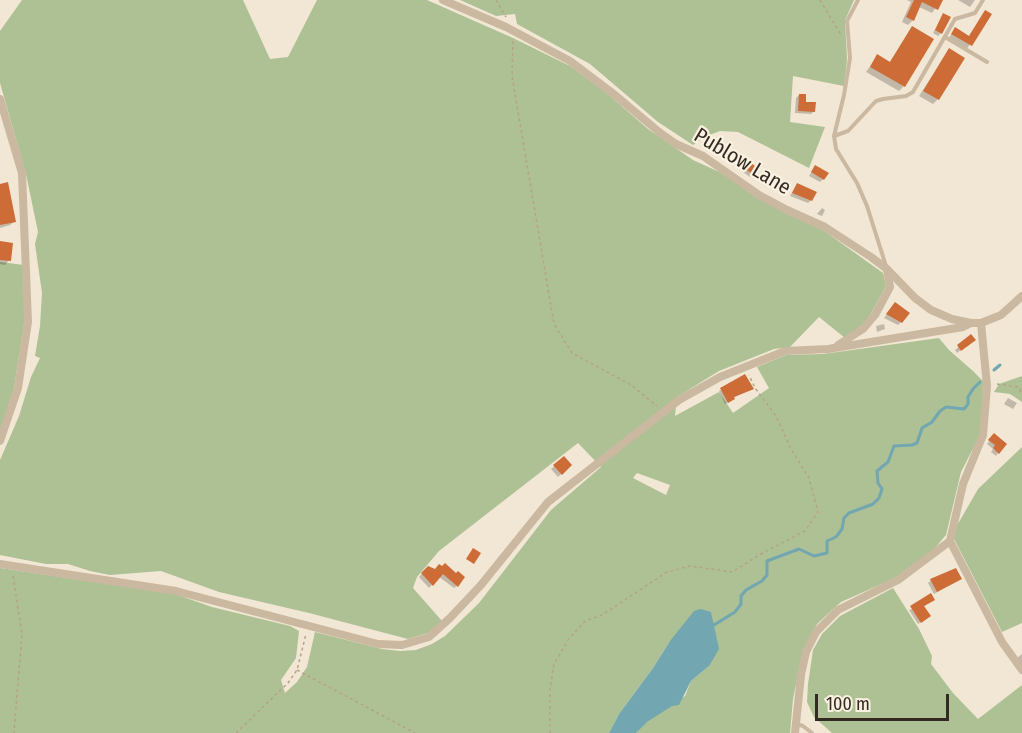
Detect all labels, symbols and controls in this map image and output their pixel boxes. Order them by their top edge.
street label: Publow Lane [689,123,795,201]
scale bar [818,682,952,720]
text: 100 m [826,693,870,715]

